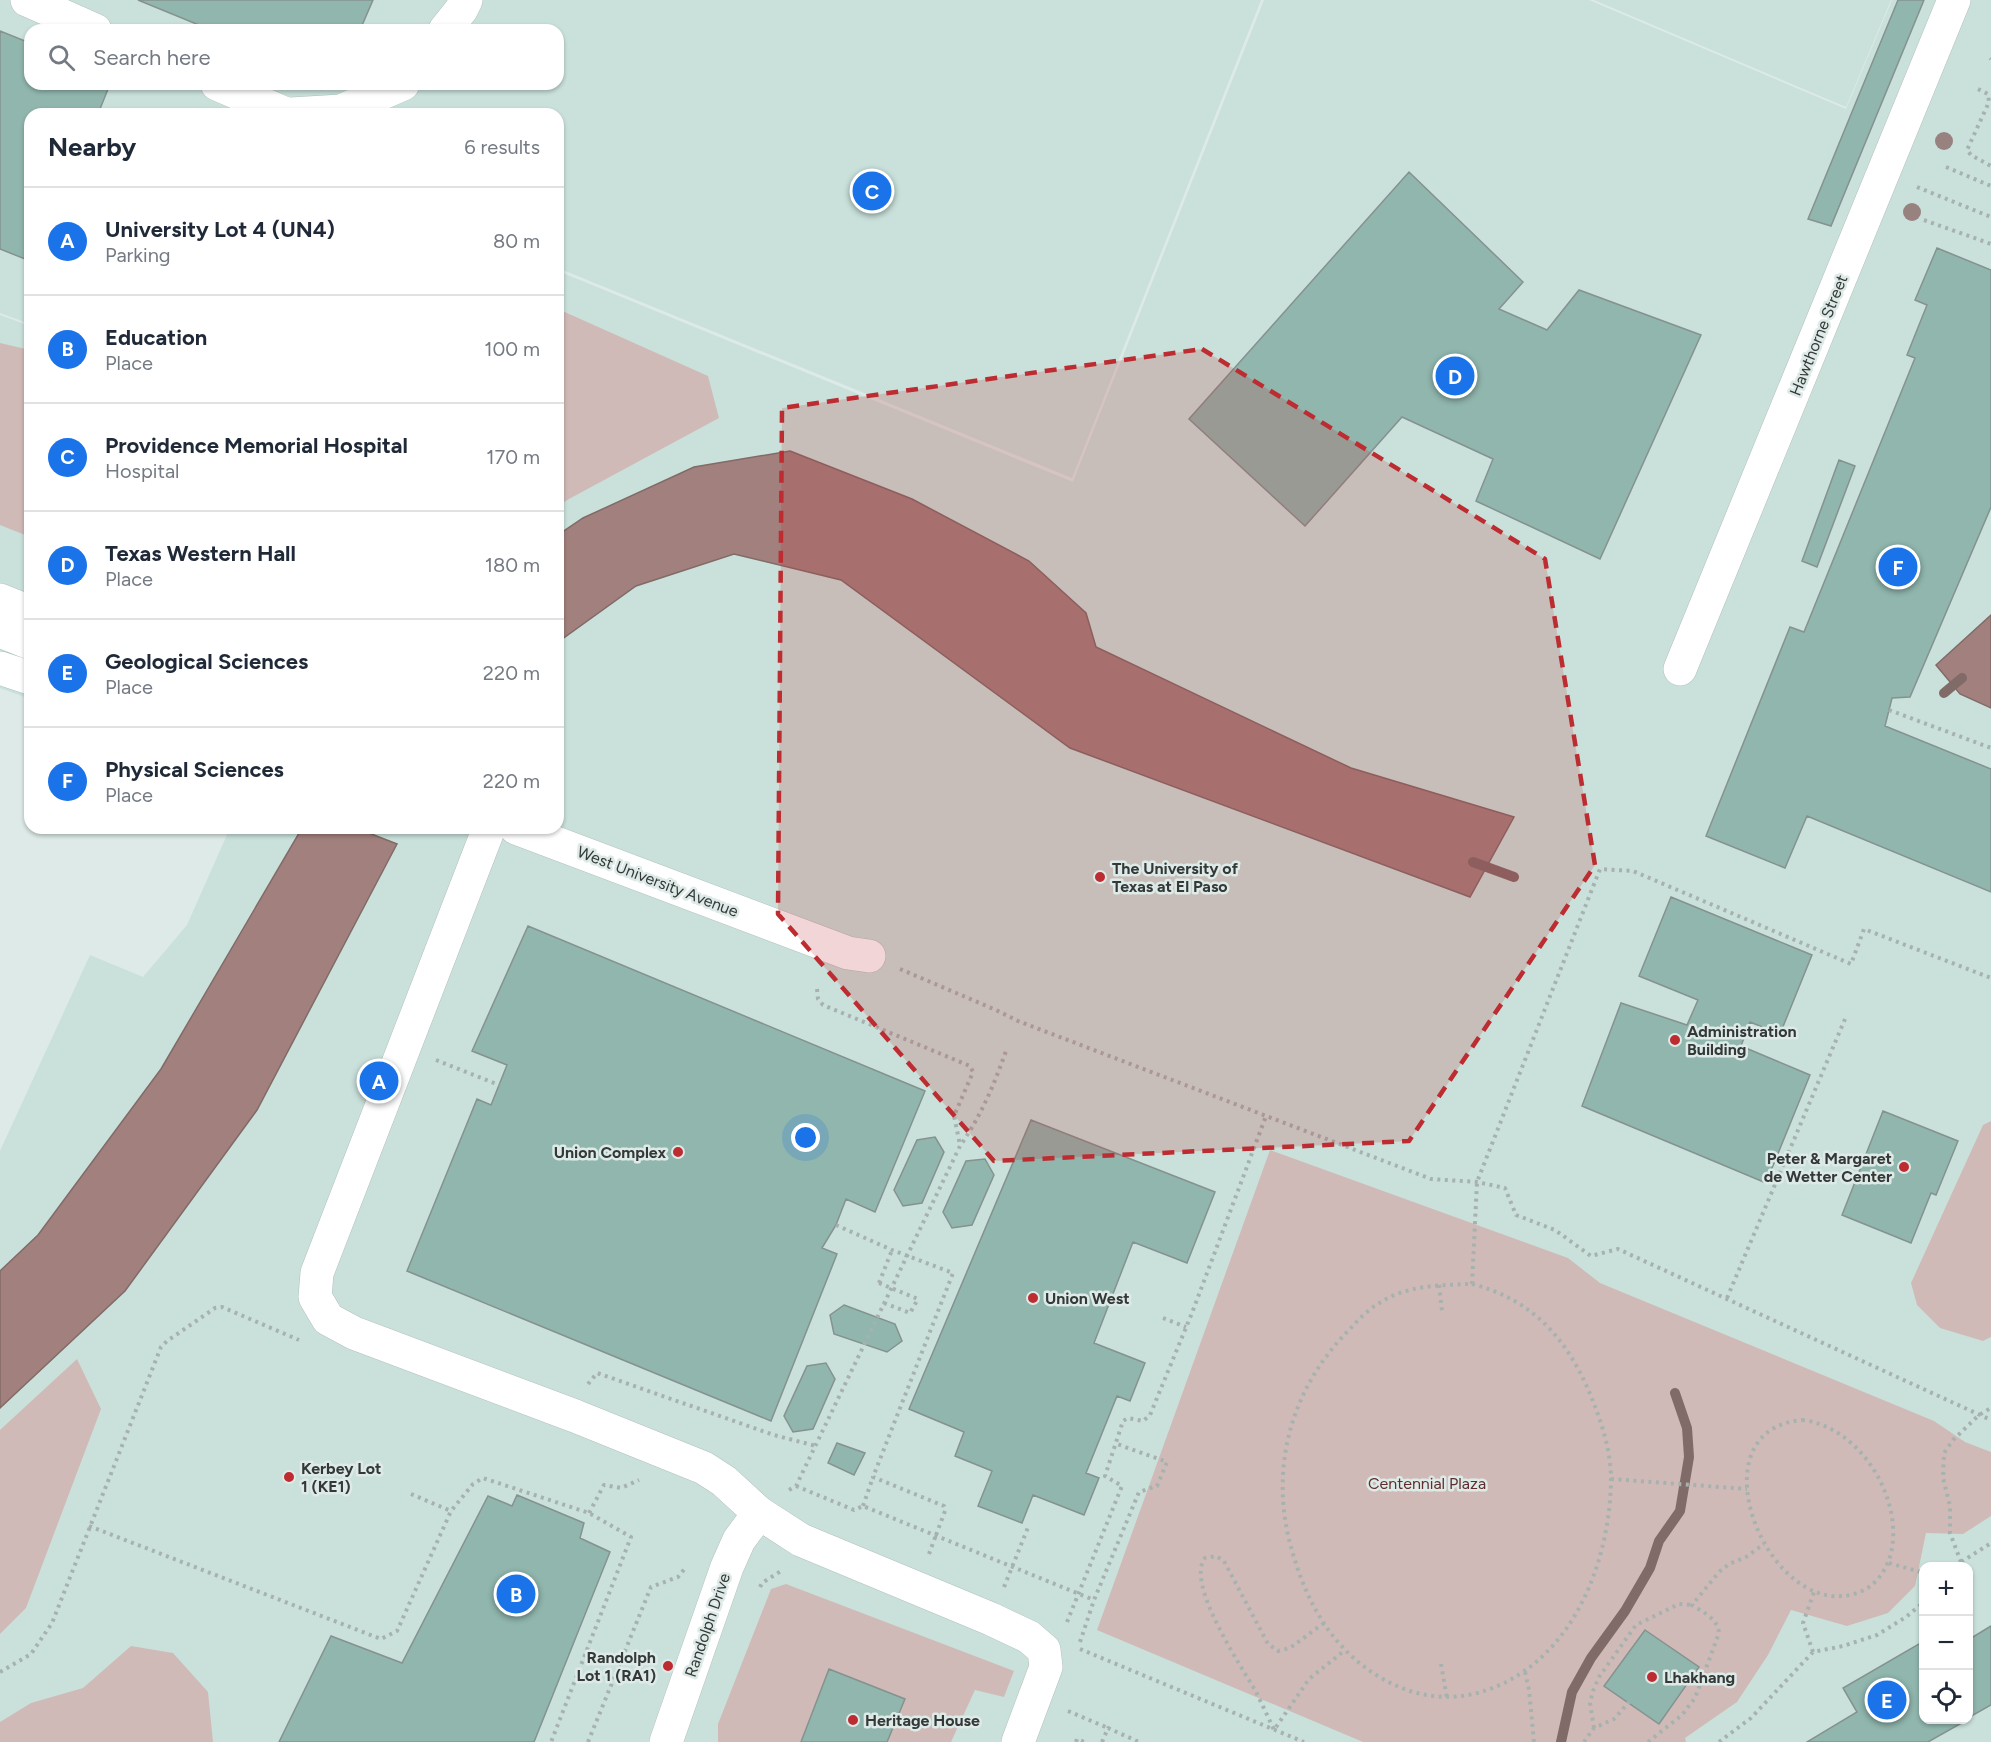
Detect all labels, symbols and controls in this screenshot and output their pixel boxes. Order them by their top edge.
search box [24,24,564,90]
icon: search [45,41,78,74]
text: Search here [93,44,211,71]
text: Nearby [48,131,136,163]
text: 6 results [464,135,540,159]
pin: C [852,168,892,213]
text: University Lot 4 (UN4) [105,216,335,243]
text: A [60,229,75,253]
text: 80 m [493,229,540,253]
text: Parking [105,243,171,267]
street label: Hawthorne Street [1786,272,1851,398]
text: Education [105,324,207,351]
text: B [61,337,74,361]
text: 100 m [484,337,540,361]
text: Place [105,351,153,375]
pin: D [1436,354,1474,398]
text: Providence Memorial Hospital [105,432,408,459]
text: C [60,445,75,469]
text: 170 m [486,445,540,469]
text: Hospital [105,459,180,483]
text: Texas Western Hall [105,540,296,567]
pin: F [1878,544,1918,590]
text: D [61,553,75,577]
text: 180 m [485,553,540,577]
text: Place [105,567,153,591]
text: Geological Sciences [105,648,308,675]
text: E [62,661,73,685]
text: 220 m [483,661,540,685]
text: Place [105,675,153,699]
text: Physical Sciences [105,756,284,783]
text: F [62,769,73,793]
text: 220 m [483,769,540,793]
text: Place [105,783,153,807]
street label: West University Avenue [575,842,741,921]
place label: The University of Texas at El Paso [1112,859,1239,896]
marker: The University of Texas at El Paso [1093,870,1107,884]
place label: Administration Building [1687,1022,1797,1059]
marker: Administration Building [1668,1033,1682,1047]
pin: A [360,1058,398,1104]
your location [791,1123,820,1152]
place label: Union Complex [554,1143,666,1162]
marker: Union Complex [671,1145,685,1159]
place label: Peter & Margaret de Wetter Center [1764,1149,1892,1186]
marker: Peter & Margaret de Wetter Center [1897,1160,1911,1174]
place label: Union West [1045,1289,1130,1308]
marker: Union West [1026,1291,1040,1305]
place label: Kerbey Lot 1 (KE1) [301,1459,382,1496]
marker: Kerbey Lot 1 (KE1) [282,1470,296,1484]
park label: Centennial Plaza [1368,1474,1486,1493]
map controls [1919,1562,1973,1724]
button: + [1919,1562,1973,1616]
street label: Randolph Drive [681,1570,734,1680]
pin: B [496,1572,536,1616]
button: − [1919,1616,1973,1670]
place label: Randolph Lot 1 (RA1) [576,1648,656,1685]
marker: Randolph Lot 1 (RA1) [661,1659,675,1673]
place label: Lhakhang [1664,1668,1735,1687]
marker: Lhakhang [1645,1670,1659,1684]
button: locate [1919,1670,1973,1724]
pin: E [1868,1678,1906,1722]
place label: Heritage House [865,1711,980,1730]
marker: Heritage House [846,1713,860,1727]

